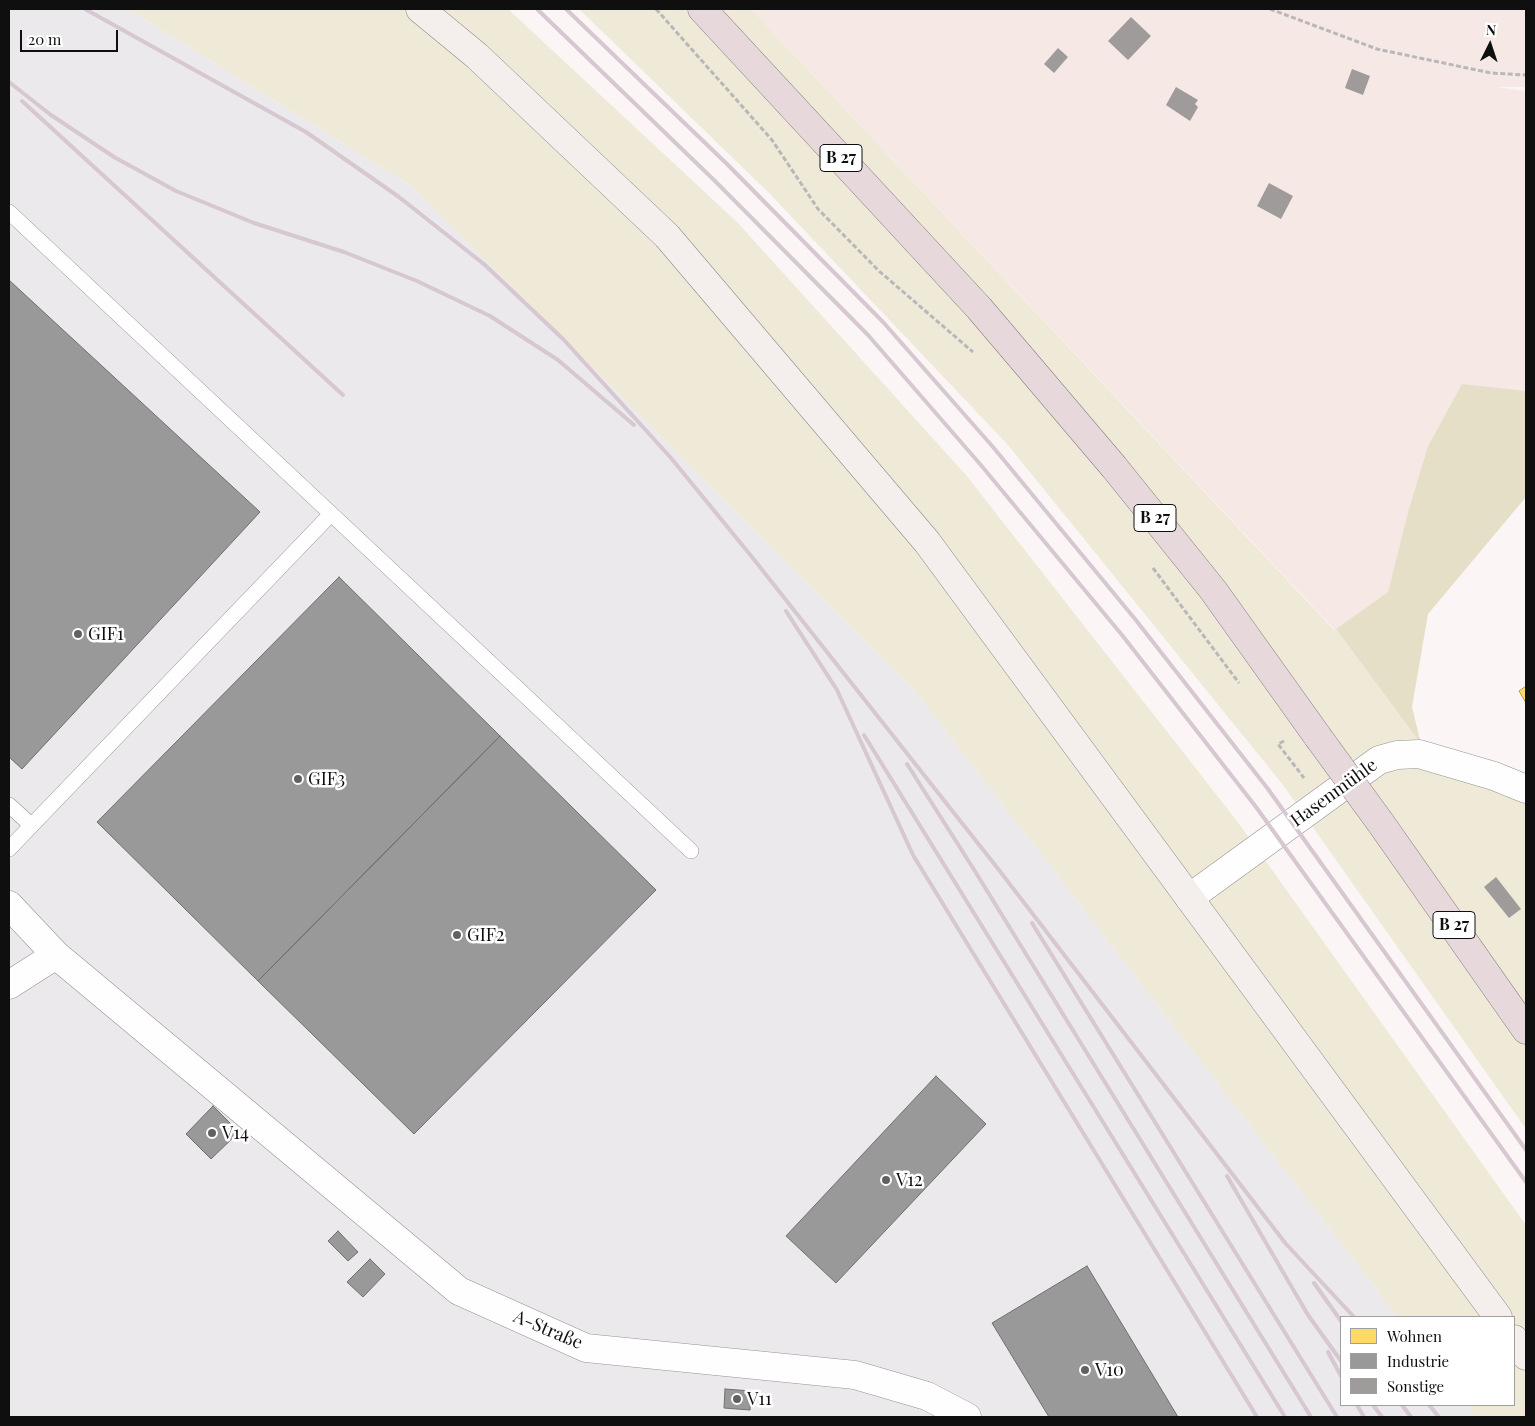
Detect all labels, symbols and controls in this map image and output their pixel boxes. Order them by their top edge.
scale bar [22,20,120,52]
north arrow [1465,20,1515,70]
text: N [1485,20,1497,39]
text: 20 m [28,29,61,49]
road number: B 27 [820,144,862,172]
road number: B 27 [1134,504,1176,532]
place label: GIF1 [88,623,124,645]
marker: GIF1 [72,628,84,640]
street label: Hasenmühle [1287,754,1381,832]
place label: GIF3 [308,768,345,790]
marker: GIF3 [292,773,304,785]
road number: B 27 [1433,912,1475,938]
place label: GIF2 [467,924,505,946]
marker: GIF2 [451,929,463,941]
place label: V14 [222,1122,249,1144]
marker: V14 [206,1127,218,1139]
place label: V12 [896,1169,923,1191]
marker: V12 [880,1174,892,1186]
street label: A-Straße [510,1306,586,1354]
legend [1340,1316,1515,1406]
text: Wohnen [1387,1326,1442,1346]
text: Industrie [1387,1351,1449,1371]
place label: V10 [1095,1359,1124,1381]
marker: V10 [1079,1364,1091,1376]
text: Sonstige [1387,1376,1444,1396]
place label: V11 [747,1388,772,1410]
marker: V11 [731,1393,743,1405]

